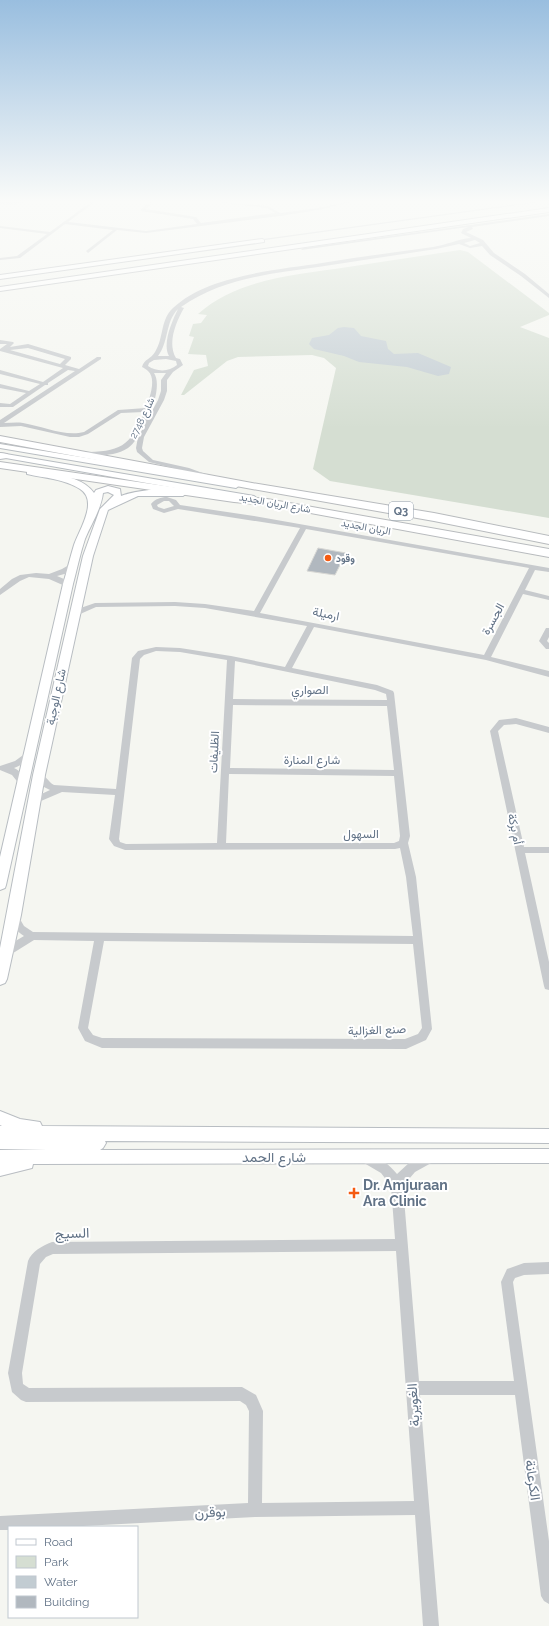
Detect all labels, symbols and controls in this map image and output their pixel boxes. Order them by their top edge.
street label: شارع 2748 [127,396,158,441]
street label: شارع الريان الجديد [238,491,312,516]
road number: Q3 [389,502,413,520]
street label: الريان الجديد [340,517,392,538]
marker: وقود [323,553,333,563]
place label: وقود [336,553,355,565]
street label: الجسرة [479,601,508,638]
street label: ارميلة [311,605,340,624]
street label: شارع الوجبة [43,668,71,727]
street label: الصواري [291,683,329,700]
street label: الظليفات [206,731,222,773]
street label: شارع المنارة [284,753,340,769]
street label: أم بركة [504,812,525,846]
street label: السهول [343,827,379,842]
street label: صنع الغزالية [348,1022,406,1040]
street label: شارع الحمد [242,1149,306,1168]
place label: Dr. Amjuraan Ara Clinic [363,1177,448,1209]
marker: Dr. Amjuraan Ara Clinic [348,1187,360,1199]
street label: السيج [54,1224,90,1245]
street label: الغويرية [404,1383,423,1427]
street label: الكرعانة [521,1459,544,1502]
street label: بوقرن [194,1503,226,1522]
legend [8,1526,138,1618]
text: Road [44,1535,73,1549]
text: Park [44,1555,69,1569]
text: Water [44,1575,78,1589]
text: Building [44,1595,90,1609]

